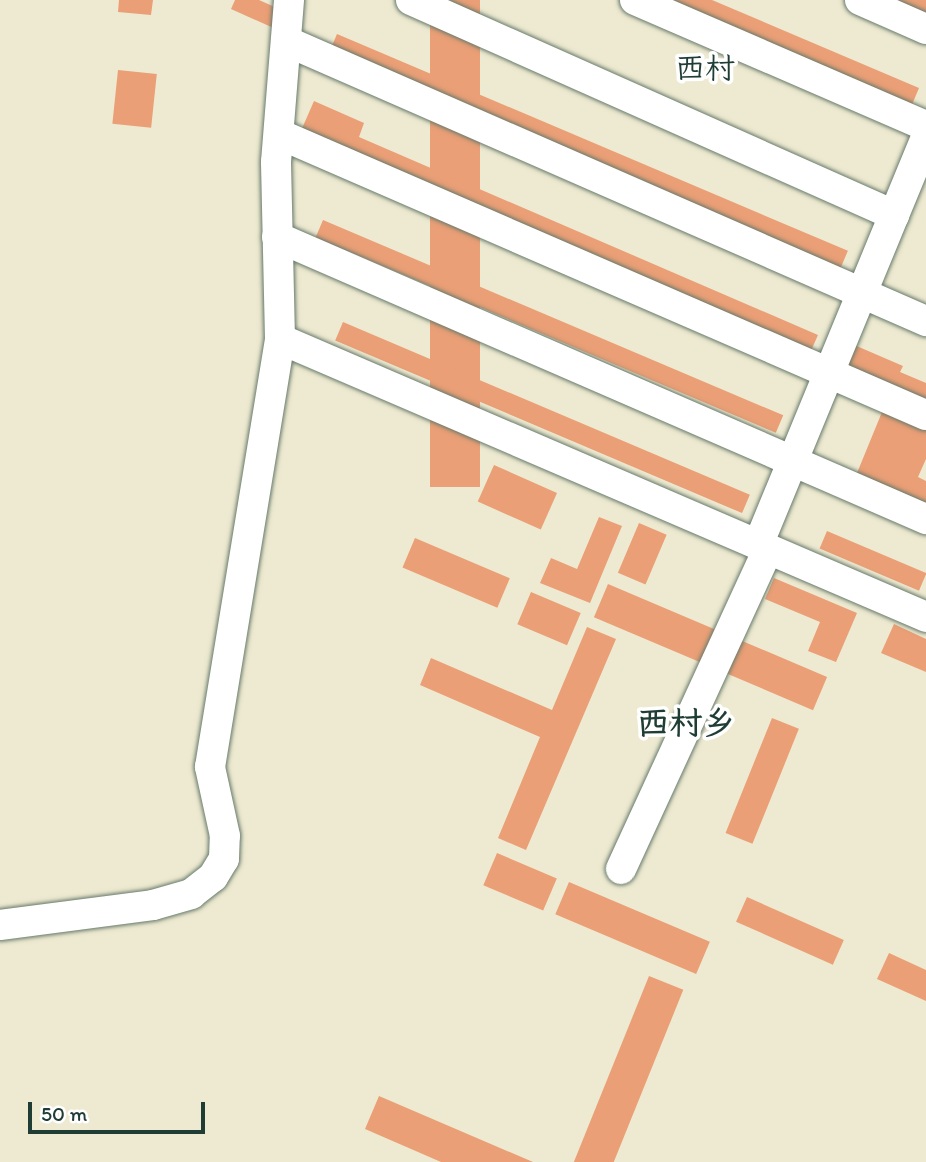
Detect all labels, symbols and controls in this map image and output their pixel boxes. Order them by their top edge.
district label: 西村 [675,50,735,86]
district label: 西村乡 [637,703,735,743]
scale bar [32,1088,208,1132]
text: 50 m [41,1101,87,1126]

